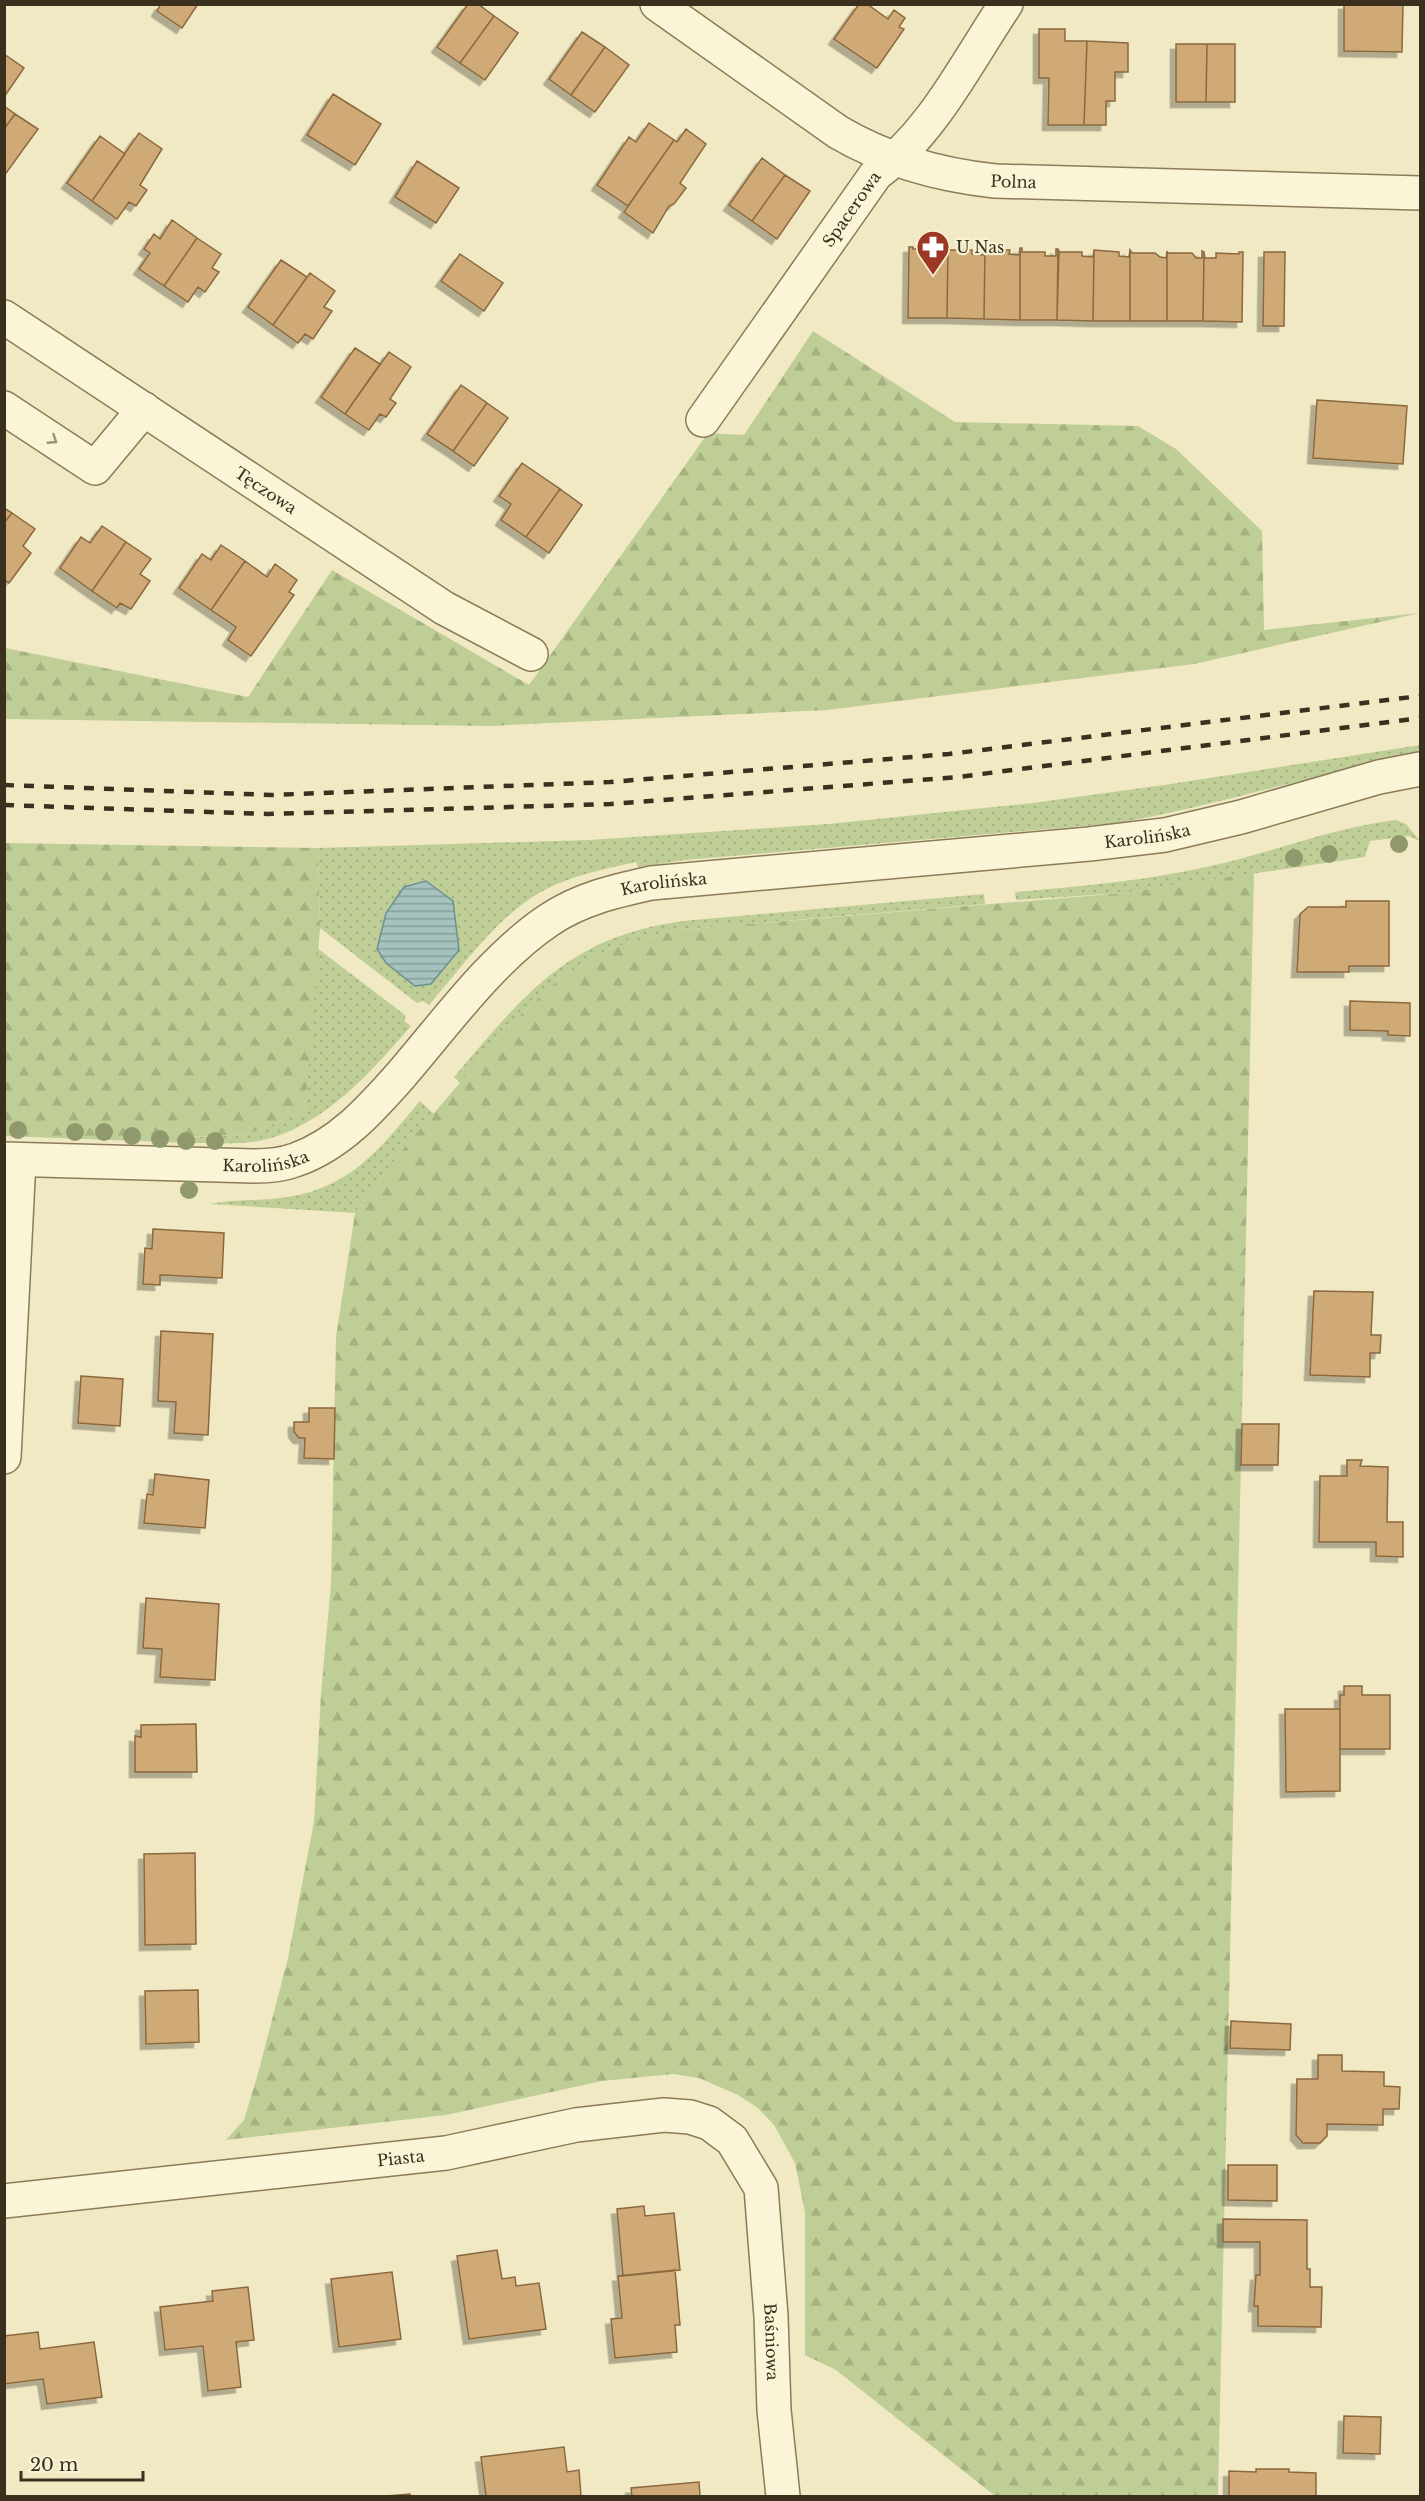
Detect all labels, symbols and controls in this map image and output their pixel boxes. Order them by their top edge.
street label: Spacerowa [818,167,885,251]
street label: Polna [990,171,1037,192]
pharmacy icon: U Nas [915,229,951,276]
place label: U Nas [956,237,1004,257]
one-way arrow [47,433,58,444]
street label: Tęczowa [231,462,301,518]
street label: Karolińska [1103,819,1193,852]
street label: Karolińska [618,868,708,900]
street label: Karolińska [222,1146,312,1176]
street label: Piasta [376,2145,426,2170]
street label: Baśniowa [760,2302,783,2381]
scale bar [21,2444,142,2482]
text: 20 m [30,2454,78,2476]

